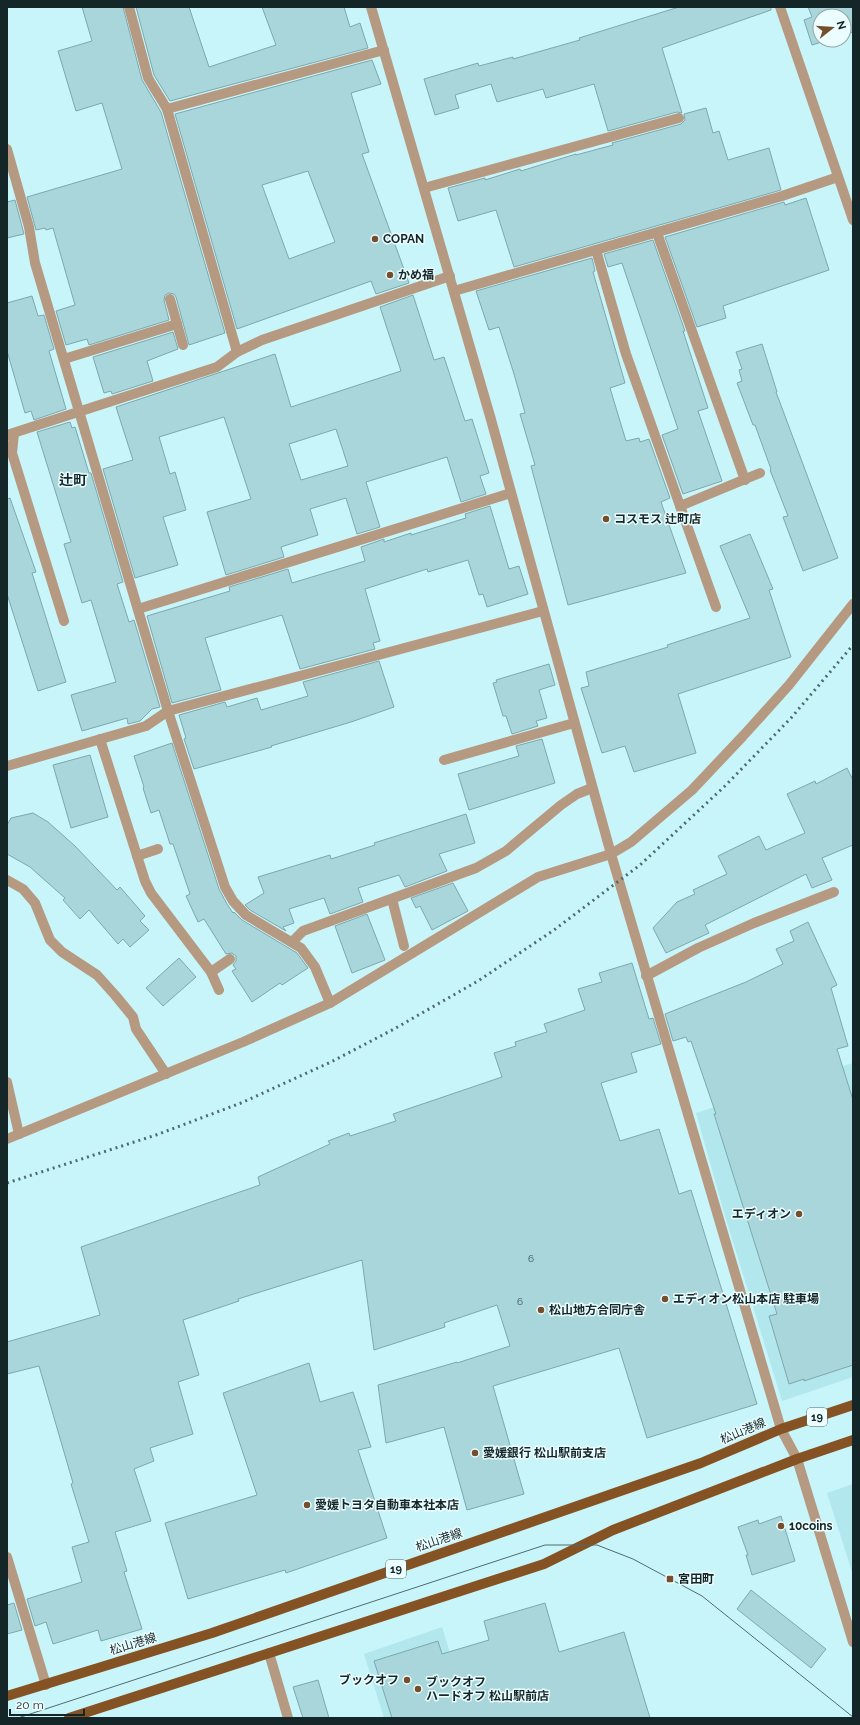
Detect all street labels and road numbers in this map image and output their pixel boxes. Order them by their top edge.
road number: 19 [807,1408,827,1426]
street label: 松山港線 [718,1415,768,1447]
street label: 松山港線 [414,1526,464,1554]
road number: 19 [386,1560,406,1578]
street label: 松山港線 [108,1630,158,1658]

